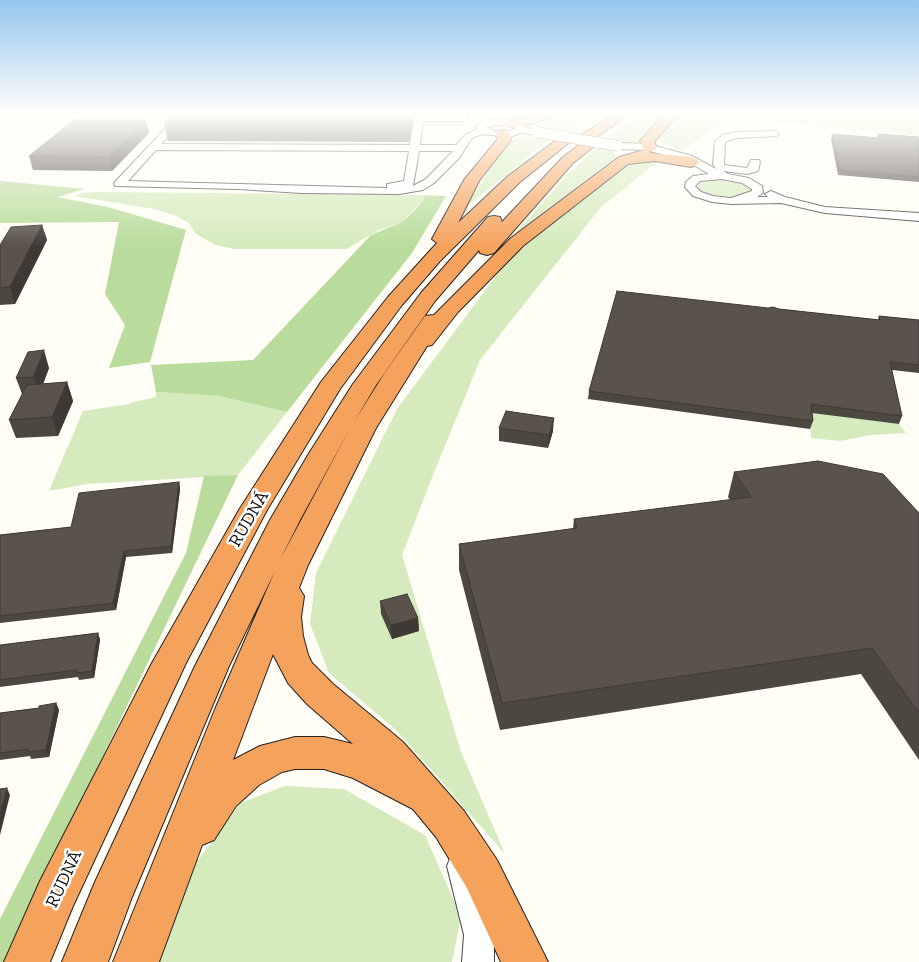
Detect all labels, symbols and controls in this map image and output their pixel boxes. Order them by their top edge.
street label: RUDNÁ [224,487,274,551]
street label: RUDNÁ [41,847,87,911]

